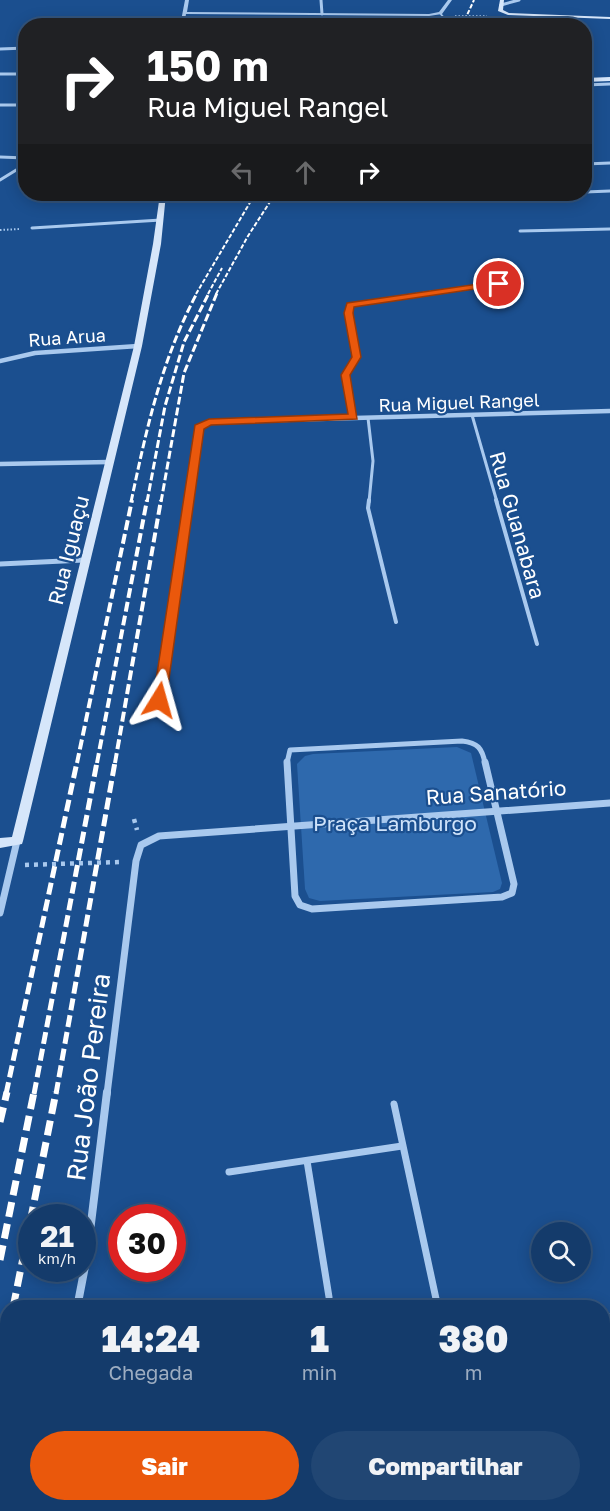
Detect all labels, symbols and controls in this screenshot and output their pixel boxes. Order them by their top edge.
text: 150 m [147,40,269,90]
icon: right [48,42,126,120]
text: Rua Miguel Rangel [147,91,388,123]
icon: left [226,156,259,189]
icon: ahead [289,156,322,189]
icon: right [352,156,385,189]
pin [473,258,524,309]
icon: arrive [482,267,515,300]
street label: Rua Arua [28,323,106,351]
street label: Rua Miguel Rangel [378,388,540,416]
street label: Rua Guanabara [484,448,552,602]
street label: Rua Iguaçu [42,493,94,607]
position arrow [127,668,191,732]
street label: Rua Sanatório [425,774,567,810]
park label: Praça Lamburgo [313,810,477,836]
street label: Rua João Pereira [60,971,116,1183]
speed limit sign: 30 [108,1204,186,1282]
text: 21 [40,1218,74,1254]
map controls [531,1222,591,1282]
button: search [531,1222,591,1282]
text: km/h [38,1249,76,1267]
text: 14:24 [101,1317,200,1360]
text: 1 [310,1317,329,1360]
text: 380 [439,1317,509,1360]
text: Chegada [109,1360,193,1384]
text: min [302,1360,337,1384]
text: m [465,1360,482,1384]
button: Sair [30,1431,299,1500]
button: Compartilhar [311,1431,580,1500]

